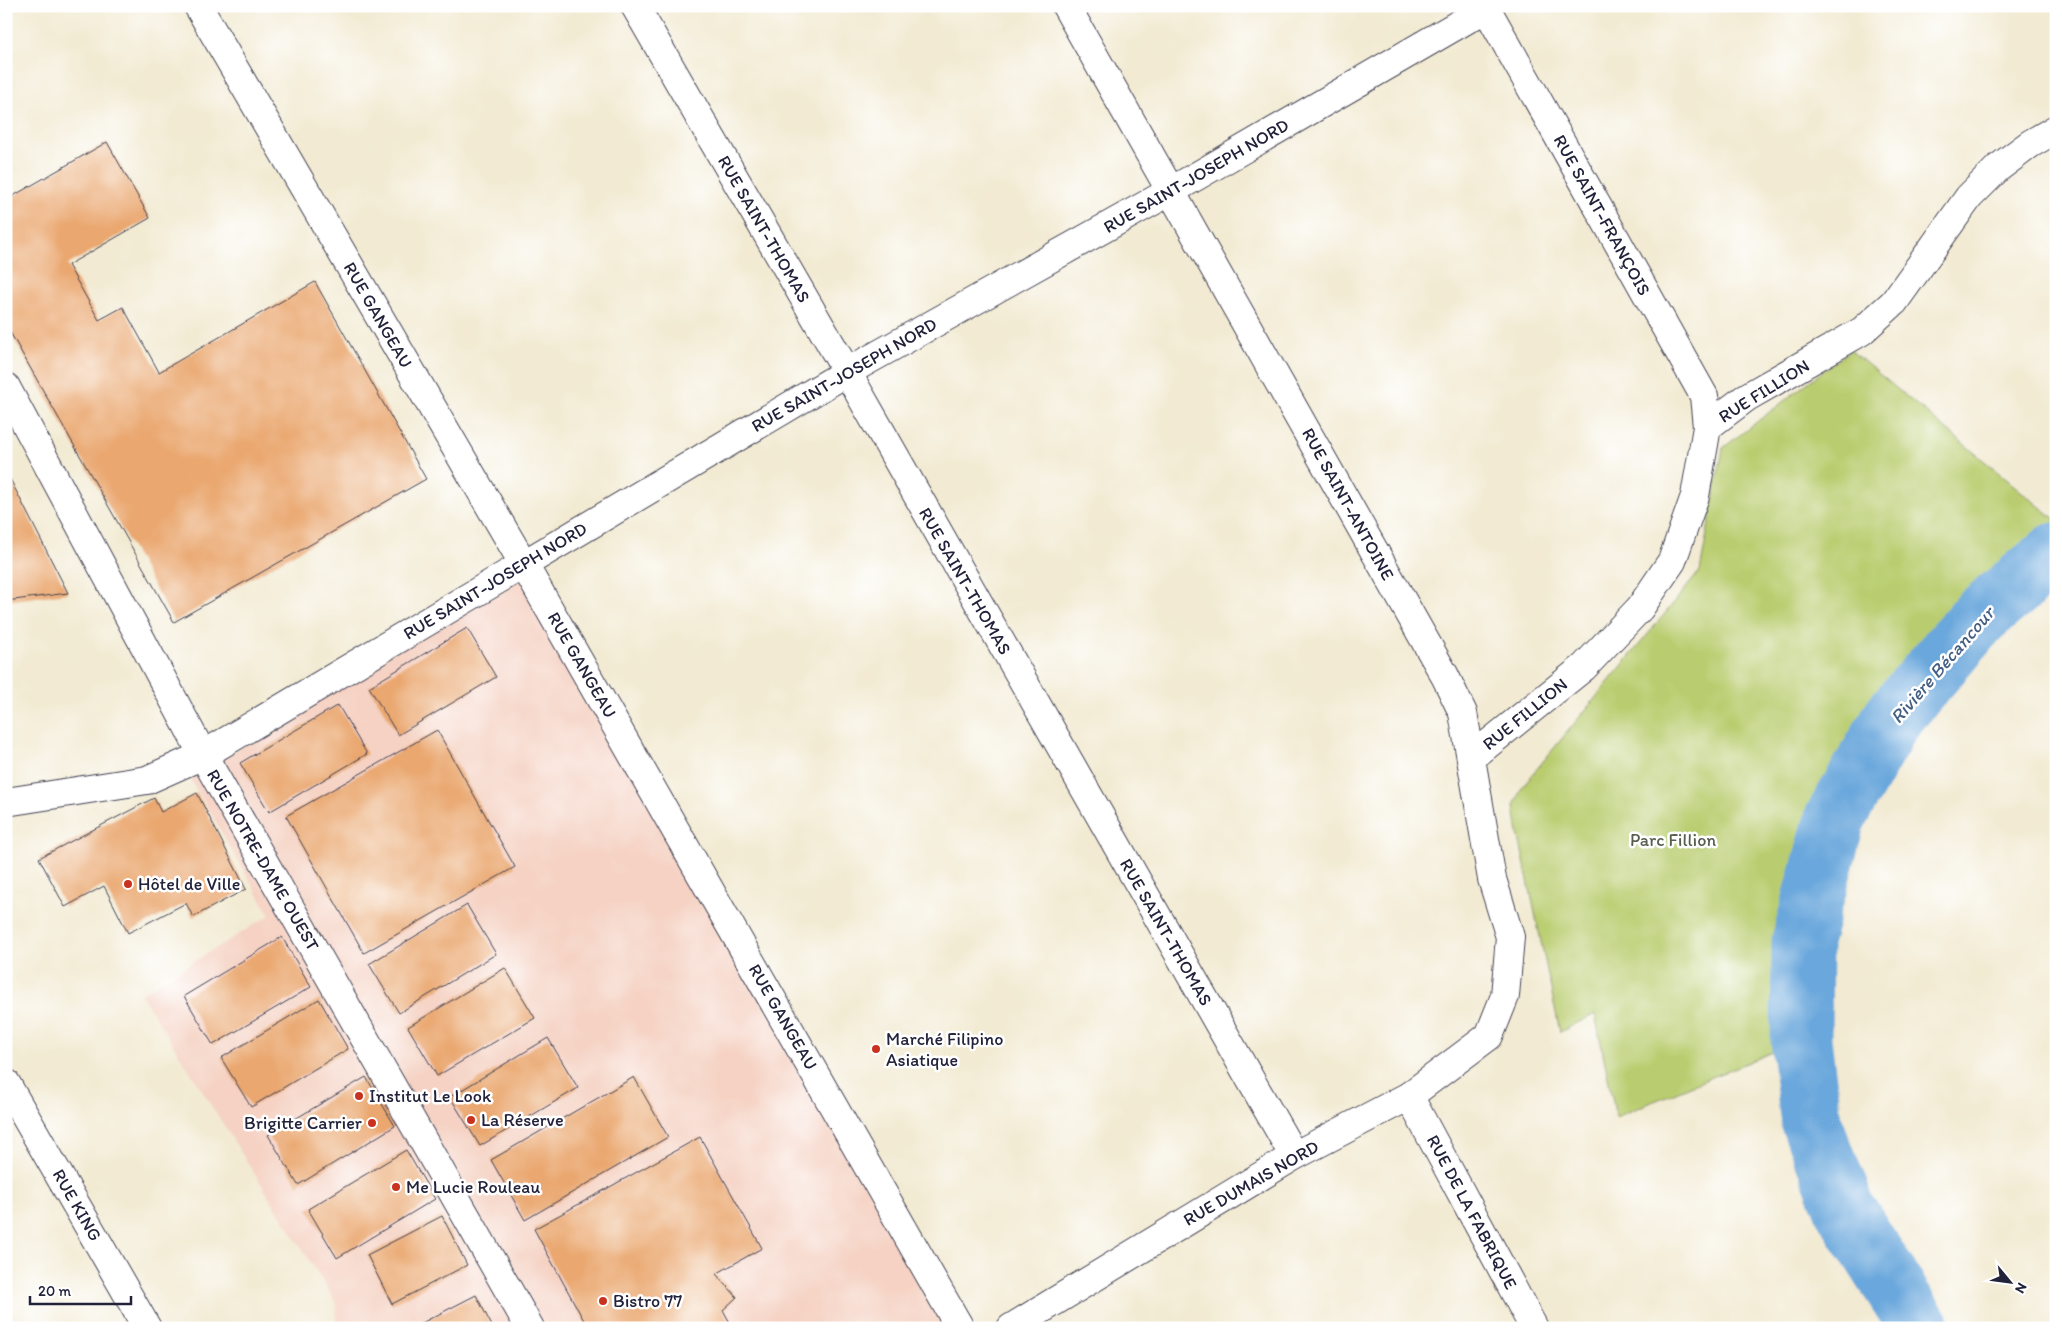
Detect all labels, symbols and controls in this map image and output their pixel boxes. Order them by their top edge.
street label: RUE SAINT-JOSEPH NORD [1099,114,1293,238]
street label: RUE SAINT-FRANÇOIS [1549,131,1655,299]
street label: RUE SAINT-THOMAS [713,152,815,306]
street label: RUE GANGEAU [339,258,417,372]
street label: RUE SAINT-JOSEPH NORD [747,313,941,437]
street label: RUE FILLION [1714,354,1814,428]
street label: RUE SAINT-ANTOINE [1297,424,1399,584]
street label: RUE SAINT-THOMAS [914,504,1016,658]
street label: RUE SAINT-JOSEPH NORD [399,517,591,645]
water label: Rivière Bécancour [1885,600,2000,728]
street label: RUE GANGEAU [543,608,621,722]
street label: RUE FILLION [1478,673,1572,755]
street label: RUE NOTRE-DAME OUEST [202,765,324,955]
park label: Parc Fillion [1630,829,1716,851]
street label: RUE SAINT-THOMAS [1115,855,1217,1009]
place label: Hôtel de Ville [138,873,240,895]
marker: Hôtel de Ville [122,878,134,890]
street label: RUE GANGEAU [744,960,822,1074]
place label: Marché Filipino Asiatique [886,1028,1004,1071]
marker: Marché Filipino Asiatique [870,1043,882,1055]
place label: Institut Le Look [369,1085,492,1107]
marker: Institut Le Look [353,1090,365,1102]
place label: La Réserve [481,1109,564,1131]
place label: Brigitte Carrier [244,1112,363,1134]
marker: La Réserve [465,1114,477,1126]
marker: Brigitte Carrier [366,1117,378,1129]
street label: RUE DE LA FABRIQUE [1422,1131,1522,1293]
street label: RUE DUMAIS NORD [1179,1135,1323,1231]
street label: RUE KING [48,1165,106,1245]
place label: Me Lucie Rouleau [406,1176,540,1198]
marker: Me Lucie Rouleau [390,1181,402,1193]
north arrow [1984,1256,2034,1306]
scale bar [30,1274,131,1306]
text: N [2011,1280,2031,1296]
text: 20 m [38,1282,72,1300]
place label: Bistro 77 [613,1290,682,1312]
marker: Bistro 77 [597,1295,609,1307]

